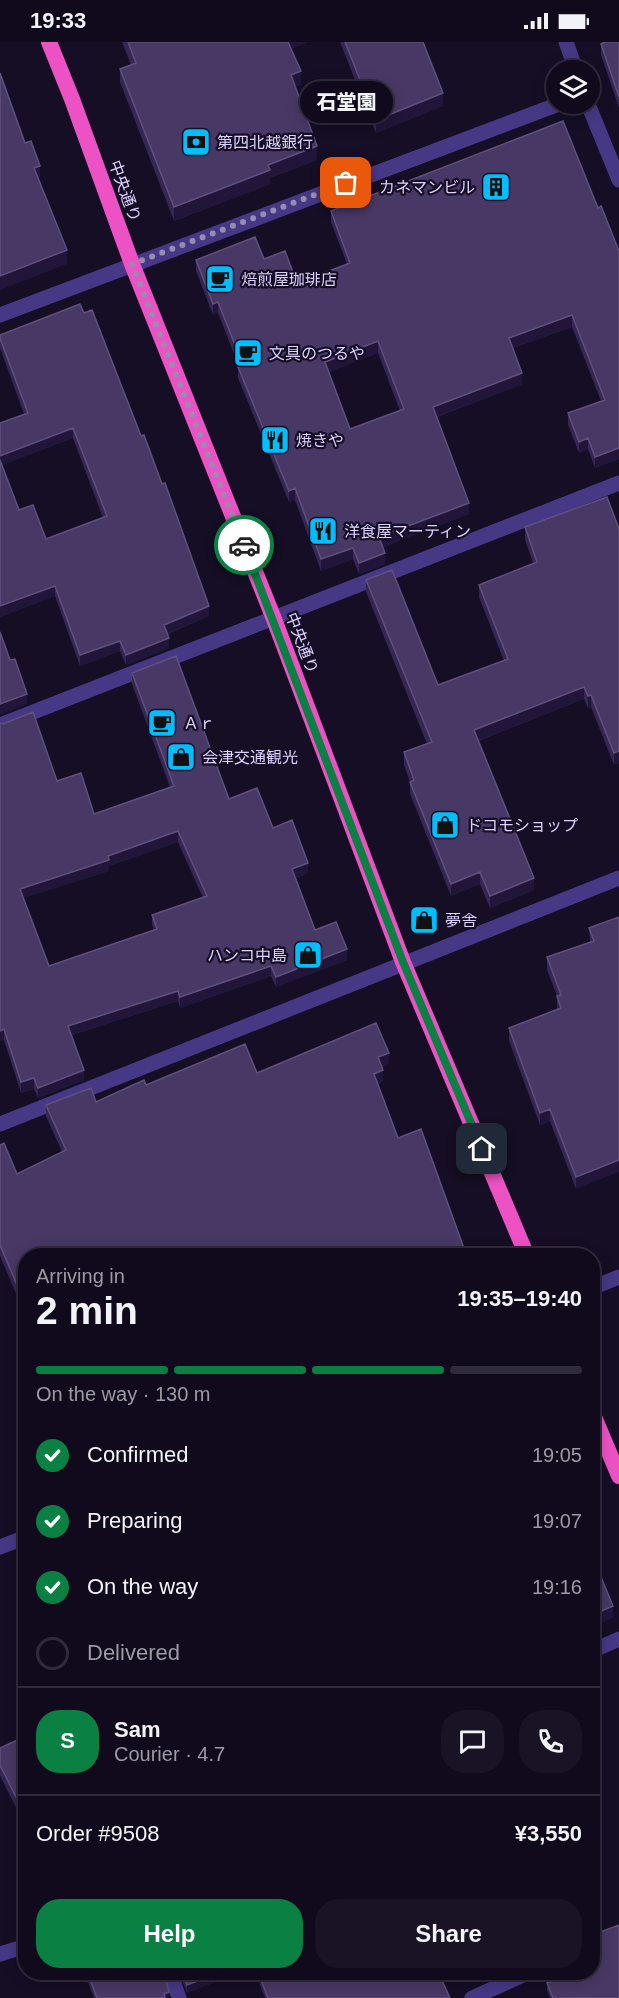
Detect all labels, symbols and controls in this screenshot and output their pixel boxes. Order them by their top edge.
text: 19:33 [30,8,86,33]
map controls [546,60,600,114]
button: layers [546,60,600,114]
callout: 石堂園 [300,81,392,123]
text: 石堂園 [317,91,377,113]
bank icon: 第四北越銀行 [180,126,212,158]
place label: 第四北越銀行 [217,134,313,151]
pin [320,157,371,208]
street label: 中央通り [106,158,144,224]
icon: bag [329,166,362,199]
building icon: カネマンビル [480,171,512,203]
place label: カネマンビル [379,179,475,196]
cafe icon: 焙煎屋珈琲店 [204,263,236,295]
place label: 焙煎屋珈琲店 [241,271,337,288]
cafe icon: 文具のつるや [232,337,264,369]
place label: 文具のつるや [269,345,365,362]
restaurant icon: 焼きや [259,424,291,456]
place label: 焼きや [296,432,344,449]
courier [214,515,274,575]
restaurant icon: 洋食屋マーティン [307,515,339,547]
place label: 洋食屋マーティン [344,523,471,540]
icon: car [228,529,261,562]
street label: 中央通り [283,610,321,676]
cafe icon: Ａｒ [146,707,178,739]
place label: Ａｒ [183,715,215,732]
shop icon: 会津交通観光 [165,741,197,773]
place label: 会津交通観光 [202,749,298,766]
shop icon: ドコモショップ [429,809,461,841]
place label: ドコモショップ [466,817,578,834]
shop icon: 夢舎 [408,904,440,936]
place label: 夢舎 [445,912,477,929]
shop icon: ハンコ中島 [292,939,324,971]
place label: ハンコ中島 [207,947,287,964]
pin [456,1123,507,1174]
icon: home [465,1132,498,1165]
text: Arriving in [36,1265,125,1287]
text: 19:35–19:40 [457,1286,582,1311]
text: 2 min [36,1289,138,1332]
text: On the way · 130 m [36,1383,211,1405]
icon: check [36,1439,69,1472]
text: Confirmed [87,1442,188,1467]
text: 19:05 [532,1444,582,1466]
icon: check [36,1505,69,1538]
text: Preparing [87,1508,182,1533]
text: 19:07 [532,1510,582,1532]
icon: check [36,1571,69,1604]
text: On the way [87,1574,198,1599]
text: 19:16 [532,1576,582,1598]
text: Delivered [87,1640,180,1665]
button: chat [441,1710,504,1773]
button: phone [519,1710,582,1773]
text: Sam [114,1717,160,1742]
text: S [60,1728,75,1753]
text: Courier · 4.7 [114,1743,225,1765]
text: Order #9508 [36,1821,160,1846]
text: ¥3,550 [515,1821,582,1846]
button: Help [36,1899,303,1968]
button: Share [315,1899,582,1968]

